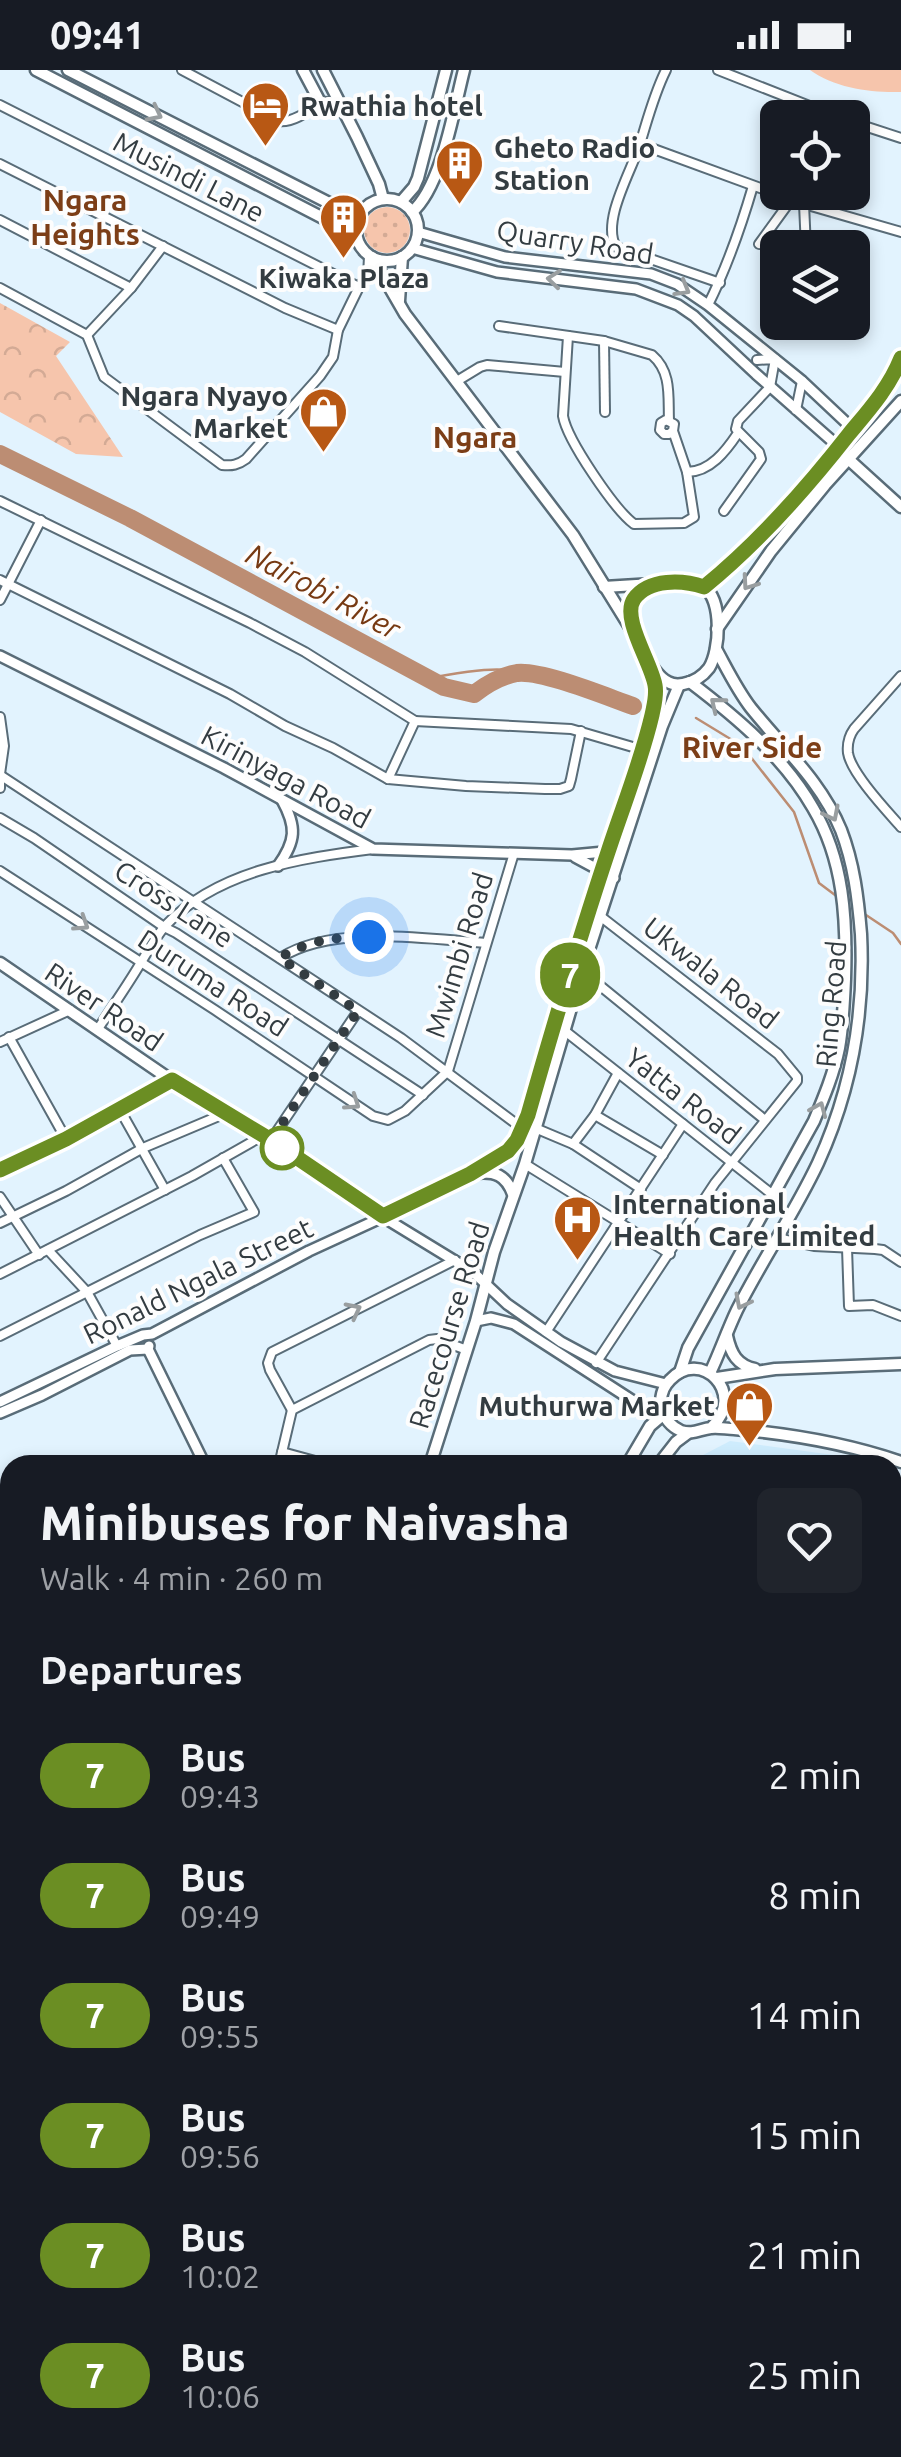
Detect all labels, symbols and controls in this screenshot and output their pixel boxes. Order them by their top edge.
text: 09:41 [50,14,145,56]
hotel icon: Rwathia hotel [239,80,291,148]
place label: Rwathia hotel [300,90,483,121]
map controls [760,100,870,340]
button: locate [760,100,870,210]
one-way arrow [144,102,162,121]
street label: Musindi Lane [109,125,270,228]
place label: Gheto Radio Station [494,132,655,195]
building icon: Gheto Radio Station [433,138,485,206]
district label: Ngara Heights [30,183,140,251]
building icon: Kiwaka Plaza [318,192,370,260]
street label: Quarry Road [494,214,656,269]
button: layers [760,230,870,340]
place label: Kiwaka Plaza [258,262,430,293]
one-way arrow [545,269,561,290]
one-way arrow [672,277,690,296]
place label: Ngara Nyayo Market [120,380,288,443]
shop icon: Ngara Nyayo Market [297,386,349,454]
district label: Ngara [433,420,517,454]
water label: Nairobi River [241,536,408,647]
one-way arrow [743,572,761,590]
one-way arrow [711,698,729,716]
street label: Kirinyaga Road [196,719,376,834]
district label: River Side [682,730,822,764]
one-way arrow [820,803,839,821]
street label: Cross Lane [109,854,239,953]
street label: Mwimbi Road [419,868,498,1041]
street label: Ukwala Road [638,910,785,1035]
one-way arrow [71,911,89,930]
your location [344,912,394,962]
street label: Duruma Road [133,923,294,1042]
street label: Ring Road [810,939,851,1069]
line badge: 7 [538,942,602,1008]
text: 7 [560,955,580,995]
street label: River Road [40,956,169,1057]
street label: Yatta Road [620,1041,747,1150]
one-way arrow [342,1091,360,1110]
one-way arrow [807,1101,827,1119]
unlabelled marker [261,1127,303,1169]
place label: International Health Care Limited [613,1188,875,1251]
hospital icon: International Health Care Limited [552,1194,604,1262]
street label: Ronald Ngala Street [78,1212,317,1350]
street label: Racecourse Road [402,1218,495,1432]
one-way arrow [735,1292,754,1310]
one-way arrow [344,1302,362,1322]
shop icon: Muthurwa Market [724,1380,776,1448]
place label: Muthurwa Market [478,1390,715,1421]
button: heart [757,1488,862,1593]
text: Minibuses for Naivasha [40,1495,570,1549]
text: Walk · 4 min · 260 m [40,1560,323,1596]
text: Departures [40,1649,242,1691]
text: Bus [180,1736,245,1778]
text: 2 min [768,1754,862,1796]
text: 7 [85,1755,105,1795]
text: 09:43 [180,1778,260,1814]
text: Bus [180,1856,245,1898]
text: 8 min [768,1874,862,1916]
text: 7 [85,1875,105,1915]
text: 09:49 [180,1898,260,1934]
text: Bus [180,1976,245,2018]
text: 14 min [747,1994,862,2036]
text: 7 [85,1995,105,2035]
text: 09:55 [180,2018,260,2054]
text: Bus [180,2096,245,2138]
text: 15 min [747,2114,862,2156]
text: 7 [85,2115,105,2155]
text: 09:56 [180,2138,260,2174]
text: Bus [180,2216,245,2258]
text: 21 min [747,2234,862,2276]
text: 7 [85,2235,105,2275]
text: 10:02 [180,2258,260,2294]
text: Bus [180,2336,245,2378]
text: 25 min [747,2354,862,2396]
text: 7 [85,2355,105,2395]
text: 10:06 [180,2378,260,2414]

